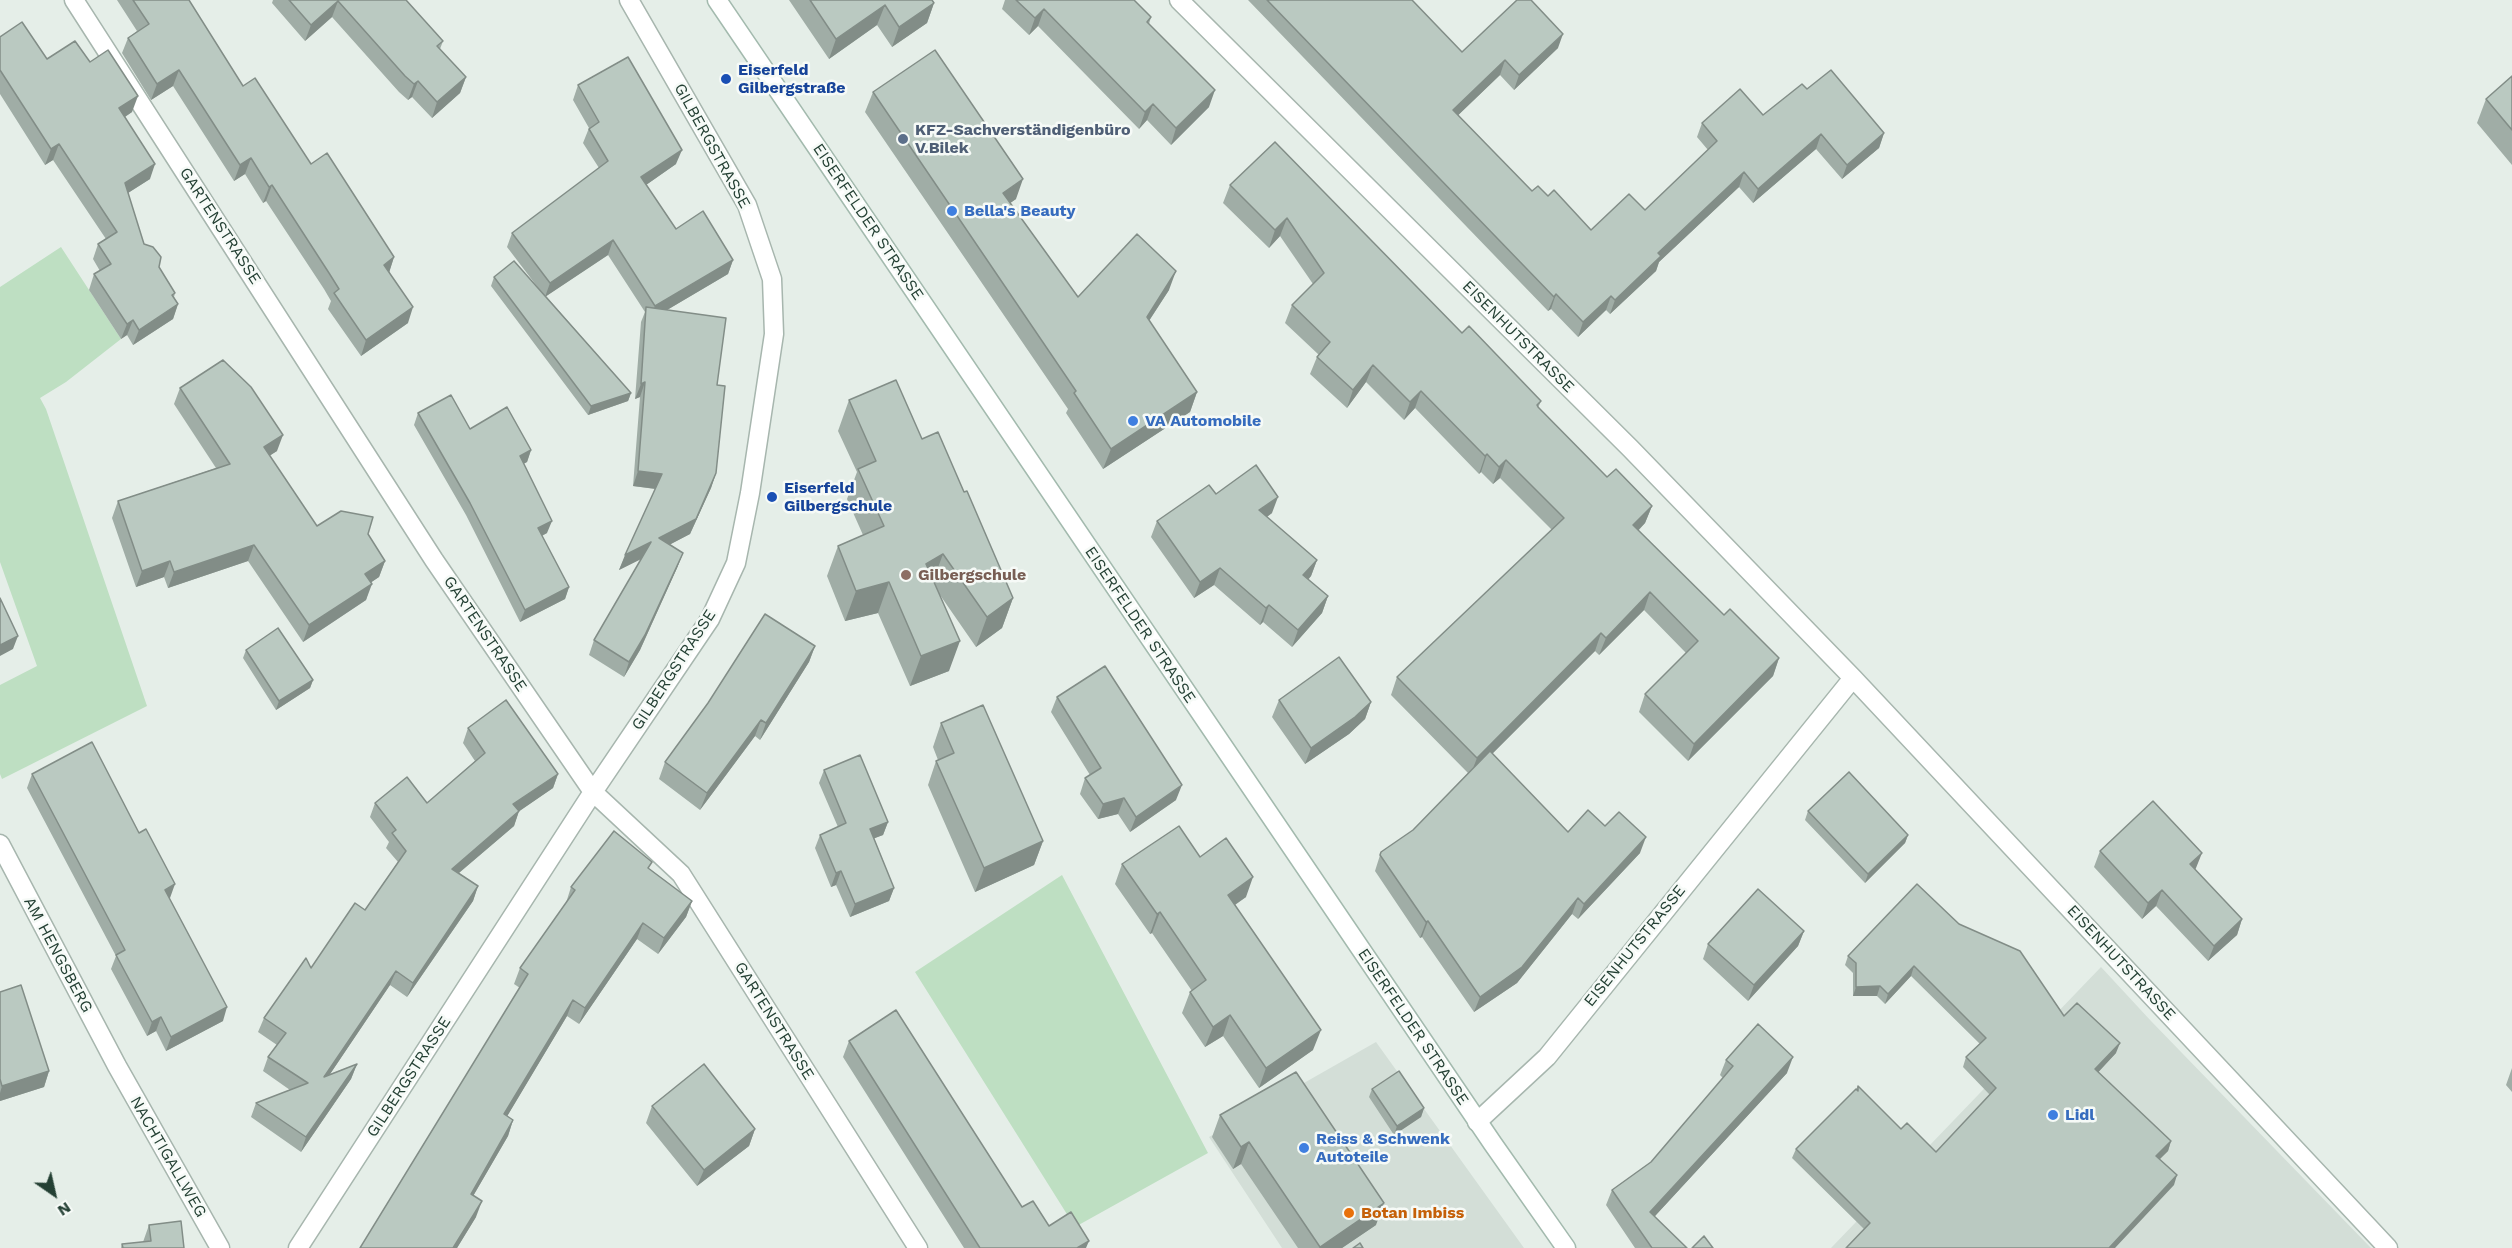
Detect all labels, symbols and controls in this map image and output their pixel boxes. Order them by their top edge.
place label: Eiserfeld Gilbergstraße [738,60,846,98]
marker: Eiserfeld Gilbergstraße [719,72,733,86]
street label: GILBERGSTRASSE [670,80,754,212]
place label: KFZ-Sachverständigenbüro V.Bilek [915,120,1131,158]
marker: KFZ-Sachverständigenbüro V.Bilek [896,132,910,146]
street label: EISERFELDER STRASSE [808,140,928,304]
street label: GARTENSTRASSE [175,164,265,288]
place label: Bella's Beauty [964,201,1076,221]
marker: Bella's Beauty [945,204,959,218]
street label: EISENHUTSTRASSE [1458,277,1578,397]
place label: VA Automobile [1145,411,1261,431]
marker: VA Automobile [1126,414,1140,428]
place label: Eiserfeld Gilbergschule [784,478,892,516]
marker: Eiserfeld Gilbergschule [765,490,779,504]
street label: EISERFELDER STRASSE [1080,543,1200,707]
place label: Gilbergschule [918,565,1026,585]
marker: Gilbergschule [899,568,913,582]
street label: GARTENSTRASSE [439,573,531,695]
street label: GILBERGSTRASSE [628,606,720,734]
street label: EISENHUTSTRASSE [1580,881,1690,1011]
street label: AM HENGSBERG [19,894,97,1016]
street label: EISENHUTSTRASSE [2063,901,2179,1025]
street label: EISERFELDER STRASSE [1353,945,1473,1109]
street label: GARTENSTRASSE [730,959,818,1083]
street label: GILBERGSTRASSE [363,1013,455,1141]
street label: NACHTIGALLWEG [126,1093,210,1221]
place label: Lidl [2065,1105,2095,1125]
marker: Lidl [2046,1108,2060,1122]
place label: Reiss & Schwenk Autoteile [1316,1129,1450,1167]
marker: Reiss & Schwenk Autoteile [1297,1141,1311,1155]
north arrow [24,1164,84,1224]
text: N [54,1198,75,1221]
place label: Botan Imbiss [1361,1203,1464,1223]
marker: Botan Imbiss [1342,1206,1356,1220]

